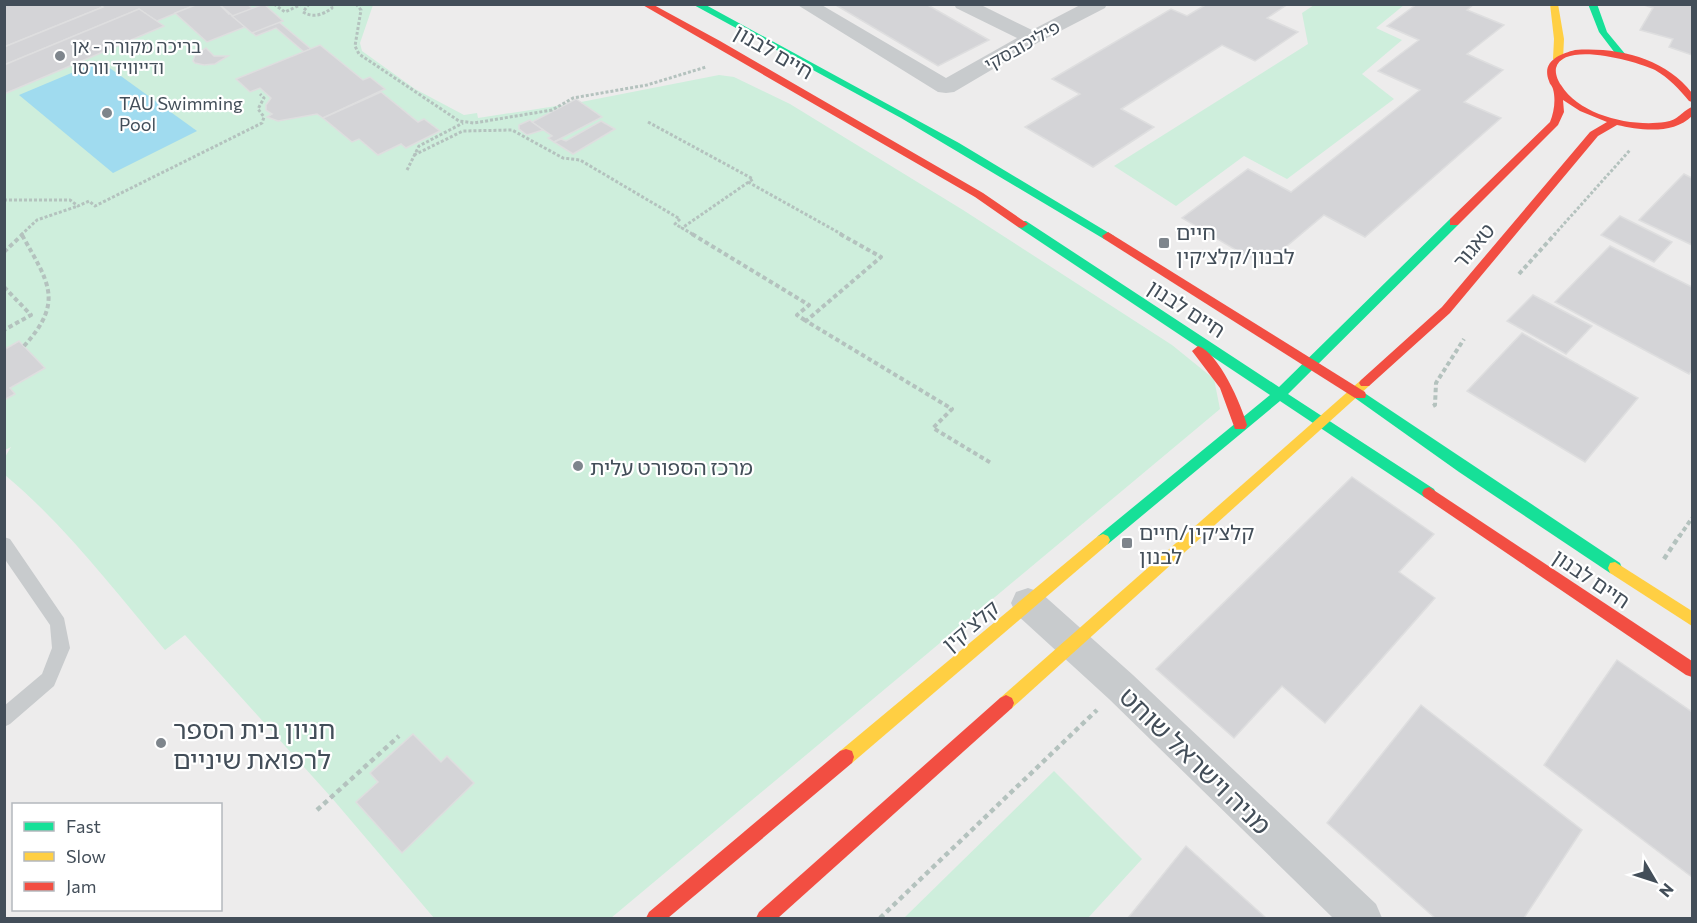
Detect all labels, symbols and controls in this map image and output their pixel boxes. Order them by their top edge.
street label: פיליכובסקי [980,15,1064,75]
street label: חיים לבנון [730,18,818,84]
place label: בריכה מקורה - אן ודייוויד וורסו [72,35,201,78]
marker: בריכה מקורה - אן ודייוויד וורסו [53,49,67,63]
place label: TAU Swimming Pool [119,92,243,135]
marker: TAU Swimming Pool [100,106,114,120]
street label: טאגור [1447,217,1499,273]
place label: חיים לבנון/קלצ׳קין [1176,219,1295,268]
marker: חיים לבנון/קלצ׳קין [1157,236,1171,250]
street label: חיים לבנון [1144,274,1230,342]
place label: מרכז הספורט עלית [590,454,753,479]
marker: מרכז הספורט עלית [571,459,585,473]
place label: קלצ׳קין/חיים לבנון [1139,519,1254,568]
marker: קלצ׳קין/חיים לבנון [1120,536,1134,550]
street label: חיים לבנון [1549,543,1635,613]
street label: קלצ'קין [937,594,1003,656]
street label: מניה וישראל שוחט [1114,680,1278,840]
place label: חניון בית הספר לרפואת שיניים [173,713,335,774]
marker: חניון בית הספר לרפואת שיניים [154,736,168,750]
legend [12,803,222,911]
text: Fast [66,815,101,837]
text: Slow [66,845,106,867]
north arrow [1625,851,1685,911]
text: Jam [66,875,96,897]
text: N [1656,880,1678,901]

